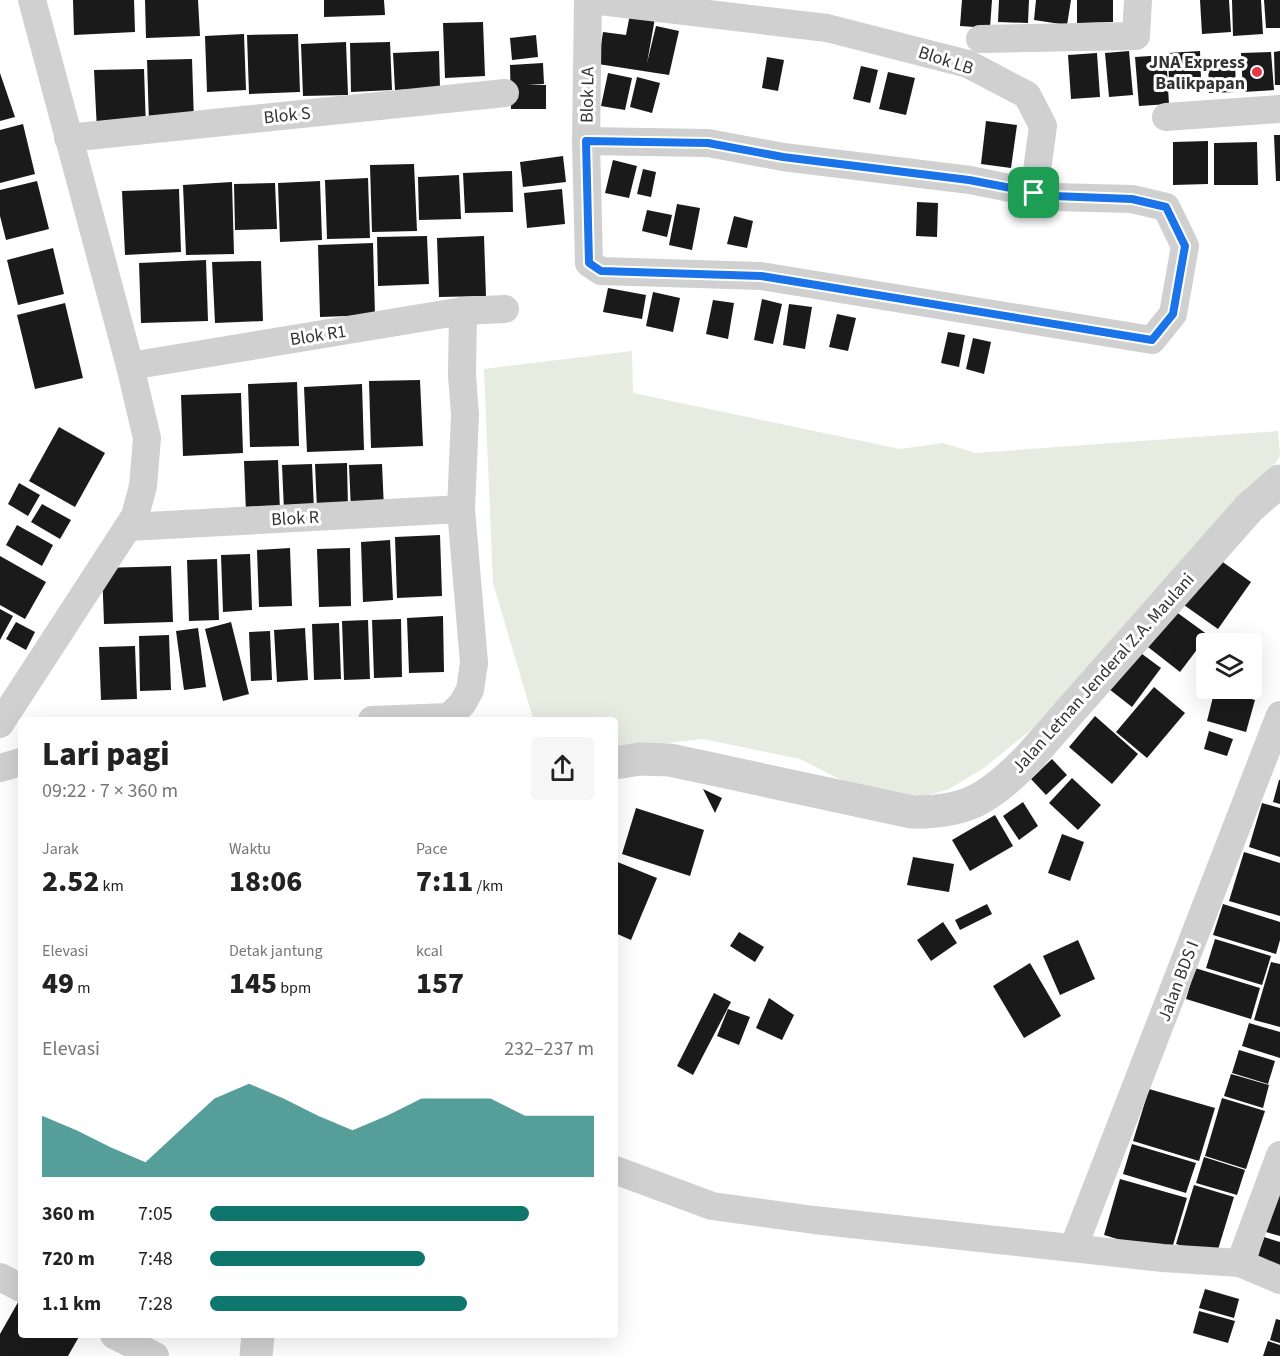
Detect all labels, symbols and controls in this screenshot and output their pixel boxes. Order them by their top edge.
street label: Blok LB [915,40,977,81]
place label: JNA Express Balikpapan [1149,50,1245,96]
marker: JNA Express Balikpapan [1250,65,1264,79]
street label: Blok LA [575,67,600,123]
street label: Blok S [262,101,312,130]
pin [1008,167,1059,218]
icon: arrive [1017,176,1050,209]
street label: Blok R1 [288,319,348,352]
street label: Blok R [271,505,319,532]
street label: Jalan Letnan Jenderal Z.A. Maulani [1006,568,1200,779]
map controls [1196,633,1262,699]
button: layers [1196,633,1262,699]
text: Lari pagi [42,731,170,778]
button: share [531,737,594,800]
text: 09:22 · 7 × 360 m [42,777,178,805]
text: Jarak [42,838,79,860]
text: Waktu [229,838,271,860]
text: Pace [416,838,447,860]
text: 2.52 [42,860,99,903]
text: 18:06 [229,860,302,903]
text: 7:11 [416,860,473,903]
text: km [99,875,124,897]
text: /km [473,875,503,897]
street label: Jalan BDS I [1152,937,1205,1025]
text: Elevasi [42,940,88,962]
text: Detak jantung [229,940,323,962]
text: kcal [416,940,443,962]
text: 49 [42,962,74,1005]
text: 145 [229,962,277,1005]
text: 157 [416,962,464,1005]
text: m [74,977,91,999]
text: bpm [277,977,311,999]
text: Elevasi [42,1035,100,1063]
text: 232–237 m [504,1035,594,1063]
text: 360 m [42,1200,95,1228]
text: 7:05 [138,1200,173,1228]
text: 720 m [42,1245,95,1273]
text: 7:48 [138,1245,173,1273]
text: 1.1 km [42,1290,101,1318]
text: 7:28 [138,1290,173,1318]

